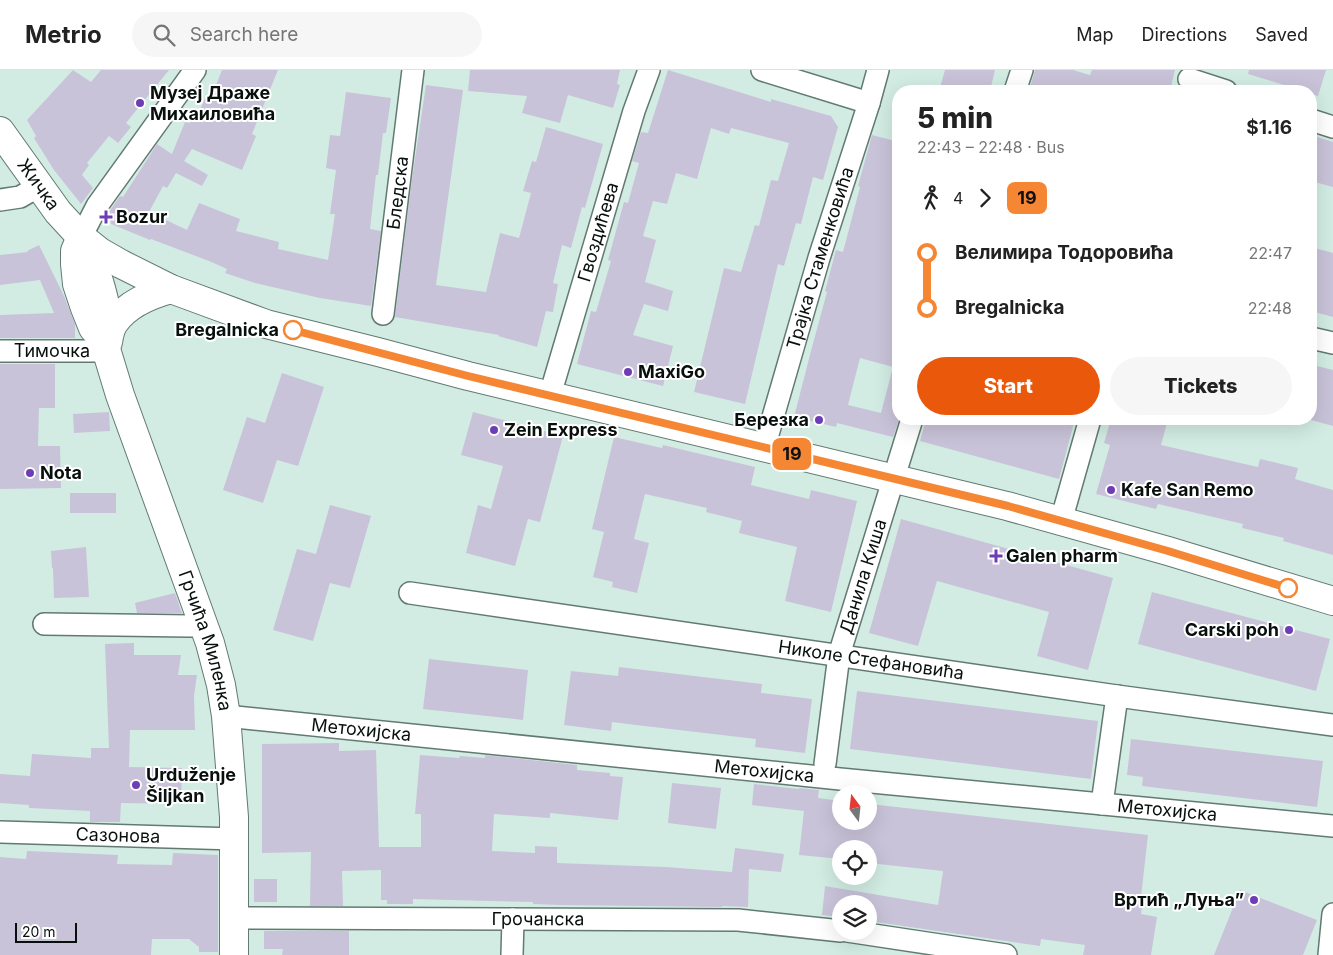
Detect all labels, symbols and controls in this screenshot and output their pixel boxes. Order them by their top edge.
search box [132,12,482,57]
text: Metrio [25,20,102,49]
icon: search [150,21,178,49]
text: Search here [190,23,298,46]
text: Map [1076,24,1114,45]
text: Directions [1142,24,1227,45]
text: Saved [1255,24,1308,45]
place label: Музеј Драже Михаиловића [150,82,275,124]
marker: Музеј Драже Михаиловића [134,97,146,109]
text: 5 min [917,101,993,135]
text: $1.16 [1246,116,1292,139]
text: 22:43 – 22:48 · Bus [917,137,1065,157]
street label: Жичка [13,155,64,214]
street label: Бледска [382,155,412,231]
street label: Трајка Стаменковића [782,164,858,352]
street label: Гвоздићева [573,180,622,284]
icon: walk [917,184,945,212]
icon: forward [971,184,999,212]
text: 19 [1017,187,1037,208]
text: 4 [953,188,963,208]
place label: Bozur [116,206,167,227]
marker: Bozur [100,211,112,223]
text: Велимира Тодоровића [955,241,1174,264]
text: 22:47 [1248,243,1292,263]
text: Bregalnicka [955,296,1065,319]
text: 22:48 [1248,298,1292,318]
place label: Bregalnicka [175,319,279,340]
marker: Bregalnicka [283,320,303,340]
street label: Тимочка [14,340,90,361]
button: Start [917,357,1100,415]
button: Tickets [1110,357,1292,415]
place label: MaxiGo [638,361,705,382]
marker: MaxiGo [622,366,634,378]
place label: Березка [734,409,809,430]
marker: Березка [813,414,825,426]
place label: Zein Express [504,419,618,440]
marker: Zein Express [488,424,500,436]
line badge: 19 [770,438,814,470]
text: 19 [782,443,802,464]
place label: Nota [40,462,82,483]
marker: Nota [24,467,36,479]
place label: Kafe San Remo [1121,479,1254,500]
marker: Kafe San Remo [1105,484,1117,496]
street label: Данила Киша [835,516,890,637]
place label: Galen pharm [1006,545,1118,566]
marker: Galen pharm [990,550,1002,562]
street label: Грчића Миленка [175,568,236,712]
unlabelled marker [1278,578,1298,598]
place label: Carski poh [1185,619,1279,640]
marker: Carski poh [1283,624,1295,636]
street label: Николе Стефановића [777,636,966,684]
street label: Метохијска [310,714,412,745]
street label: Метохијска [713,755,815,786]
place label: Urduženje Šiljkan [146,764,236,806]
marker: Urduženje Šiljkan [130,779,142,791]
north arrow [832,785,878,830]
map controls [832,785,877,940]
street label: Метохијска [1116,794,1218,825]
street label: Сазонова [75,823,161,847]
button: locate [832,840,877,885]
place label: Вртић „Луња” [1114,889,1244,910]
marker: Вртић „Луња” [1248,894,1260,906]
button: layers [832,895,877,940]
street label: Грочанска [492,908,584,929]
scale bar [15,920,78,943]
text: 20 m [22,923,56,940]

